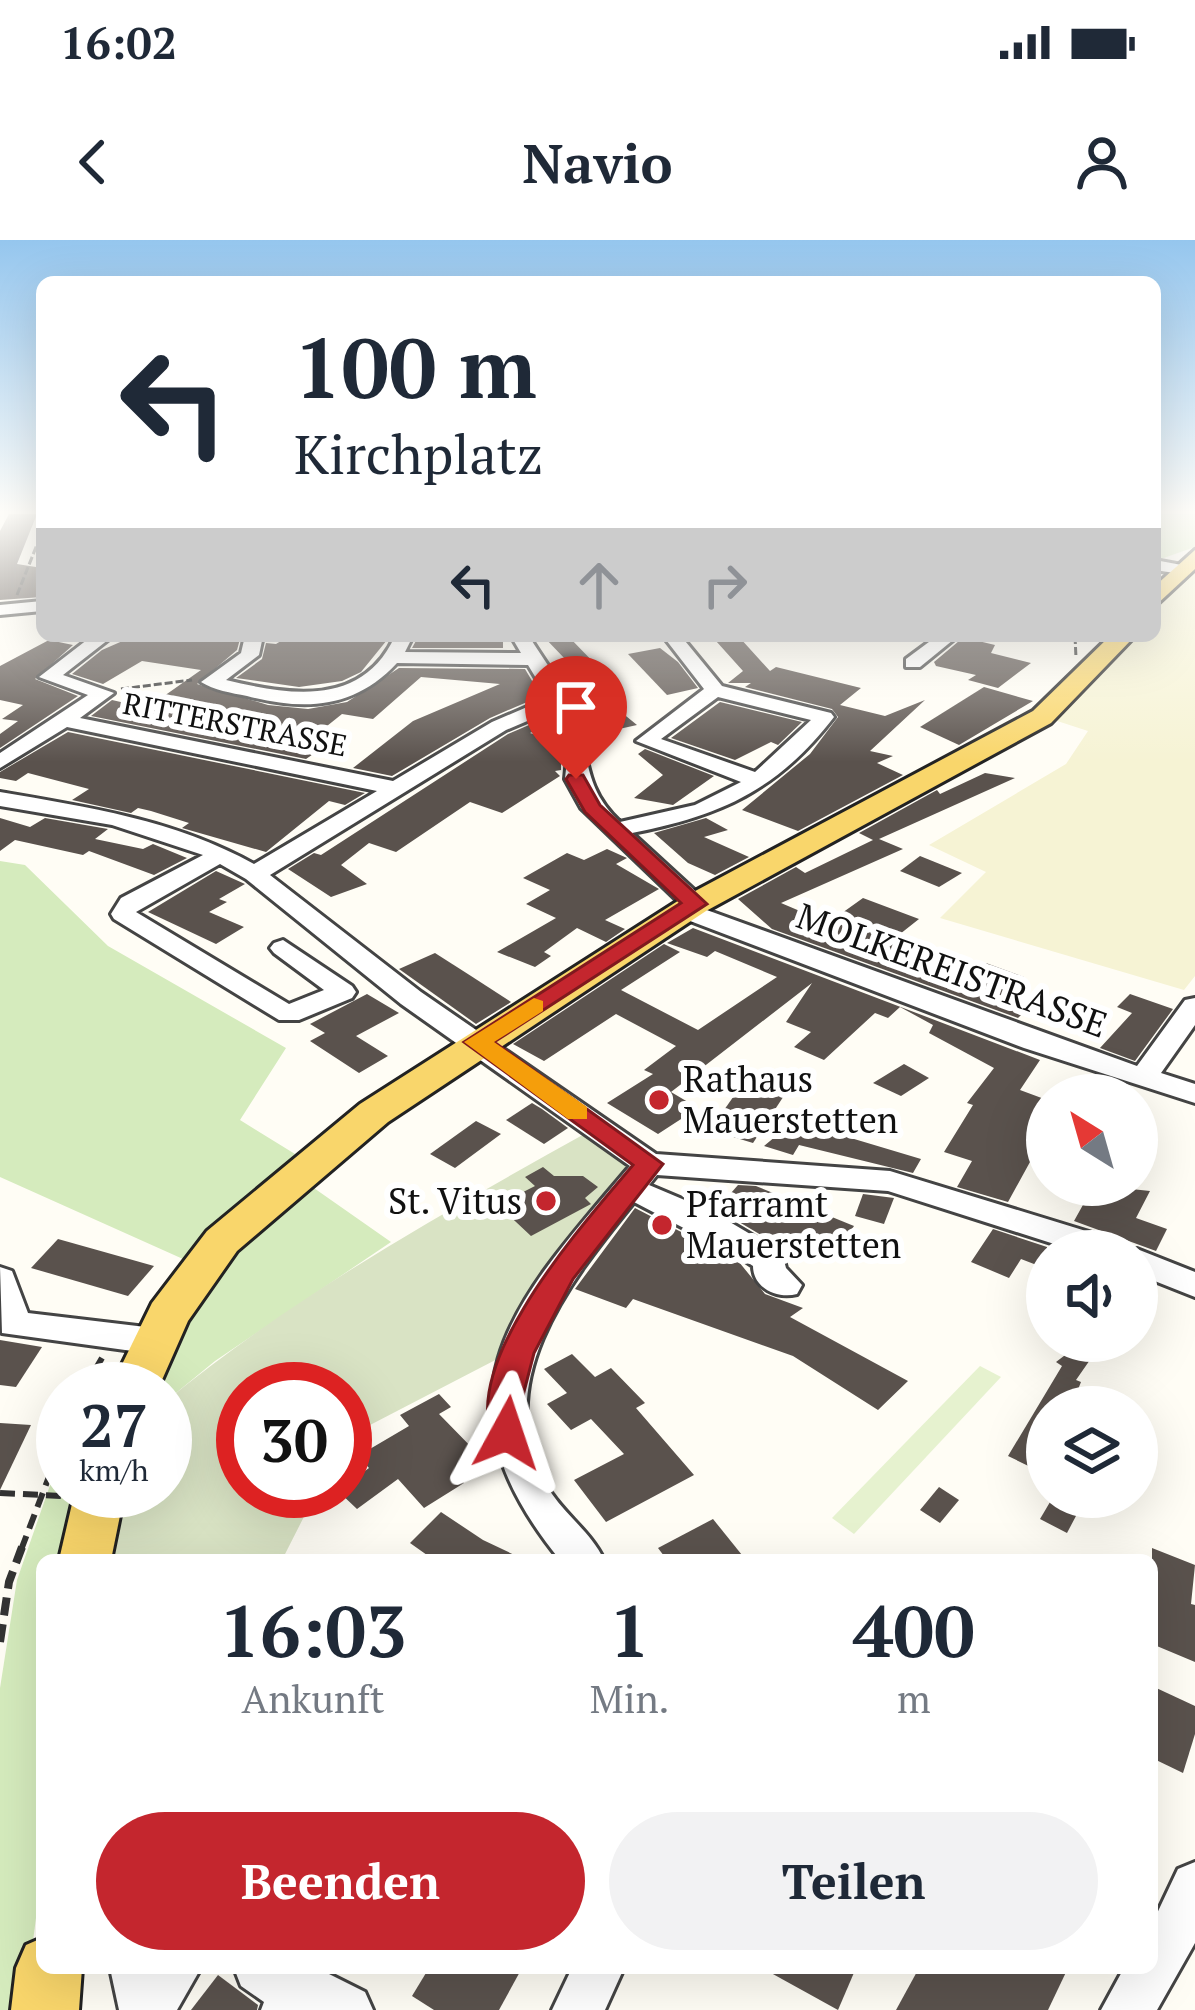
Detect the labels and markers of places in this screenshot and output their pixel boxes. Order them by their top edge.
pin [525,656,627,779]
place label: Rathaus Mauerstetten [683,1055,898,1143]
marker: Rathaus Mauerstetten [646,1087,672,1113]
place label: St. Vitus [388,1177,522,1224]
place label: Pfarramt Mauerstetten [686,1180,901,1268]
marker: St. Vitus [533,1188,559,1214]
marker: Pfarramt Mauerstetten [649,1212,675,1238]

